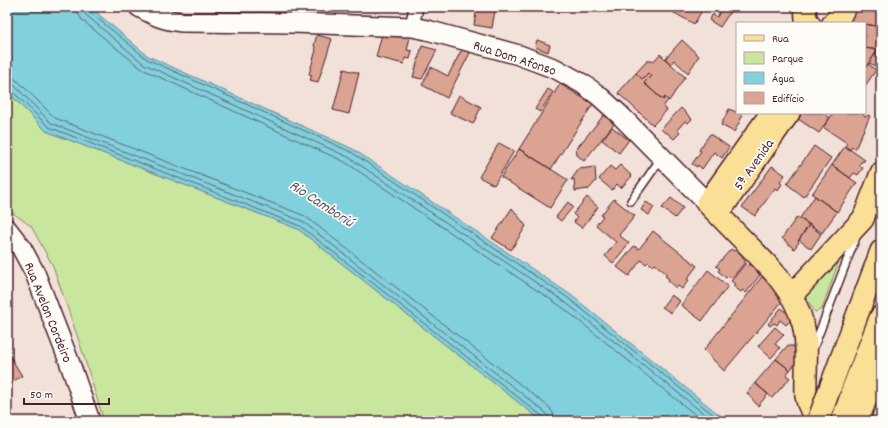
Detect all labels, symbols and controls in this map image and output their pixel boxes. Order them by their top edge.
legend [736,22,866,114]
text: Rua [772,31,789,48]
street label: Rua Dom Afonso [470,36,559,82]
text: Parque [772,51,803,68]
text: Água [772,71,795,88]
text: Edifício [772,91,804,108]
street label: 5ª Avenida [730,135,780,195]
water label: Rio Camboriú [284,176,359,235]
street label: Rua Avelon Cordeiro [18,260,76,366]
scale bar [24,380,109,406]
text: 50 m [30,387,53,404]

